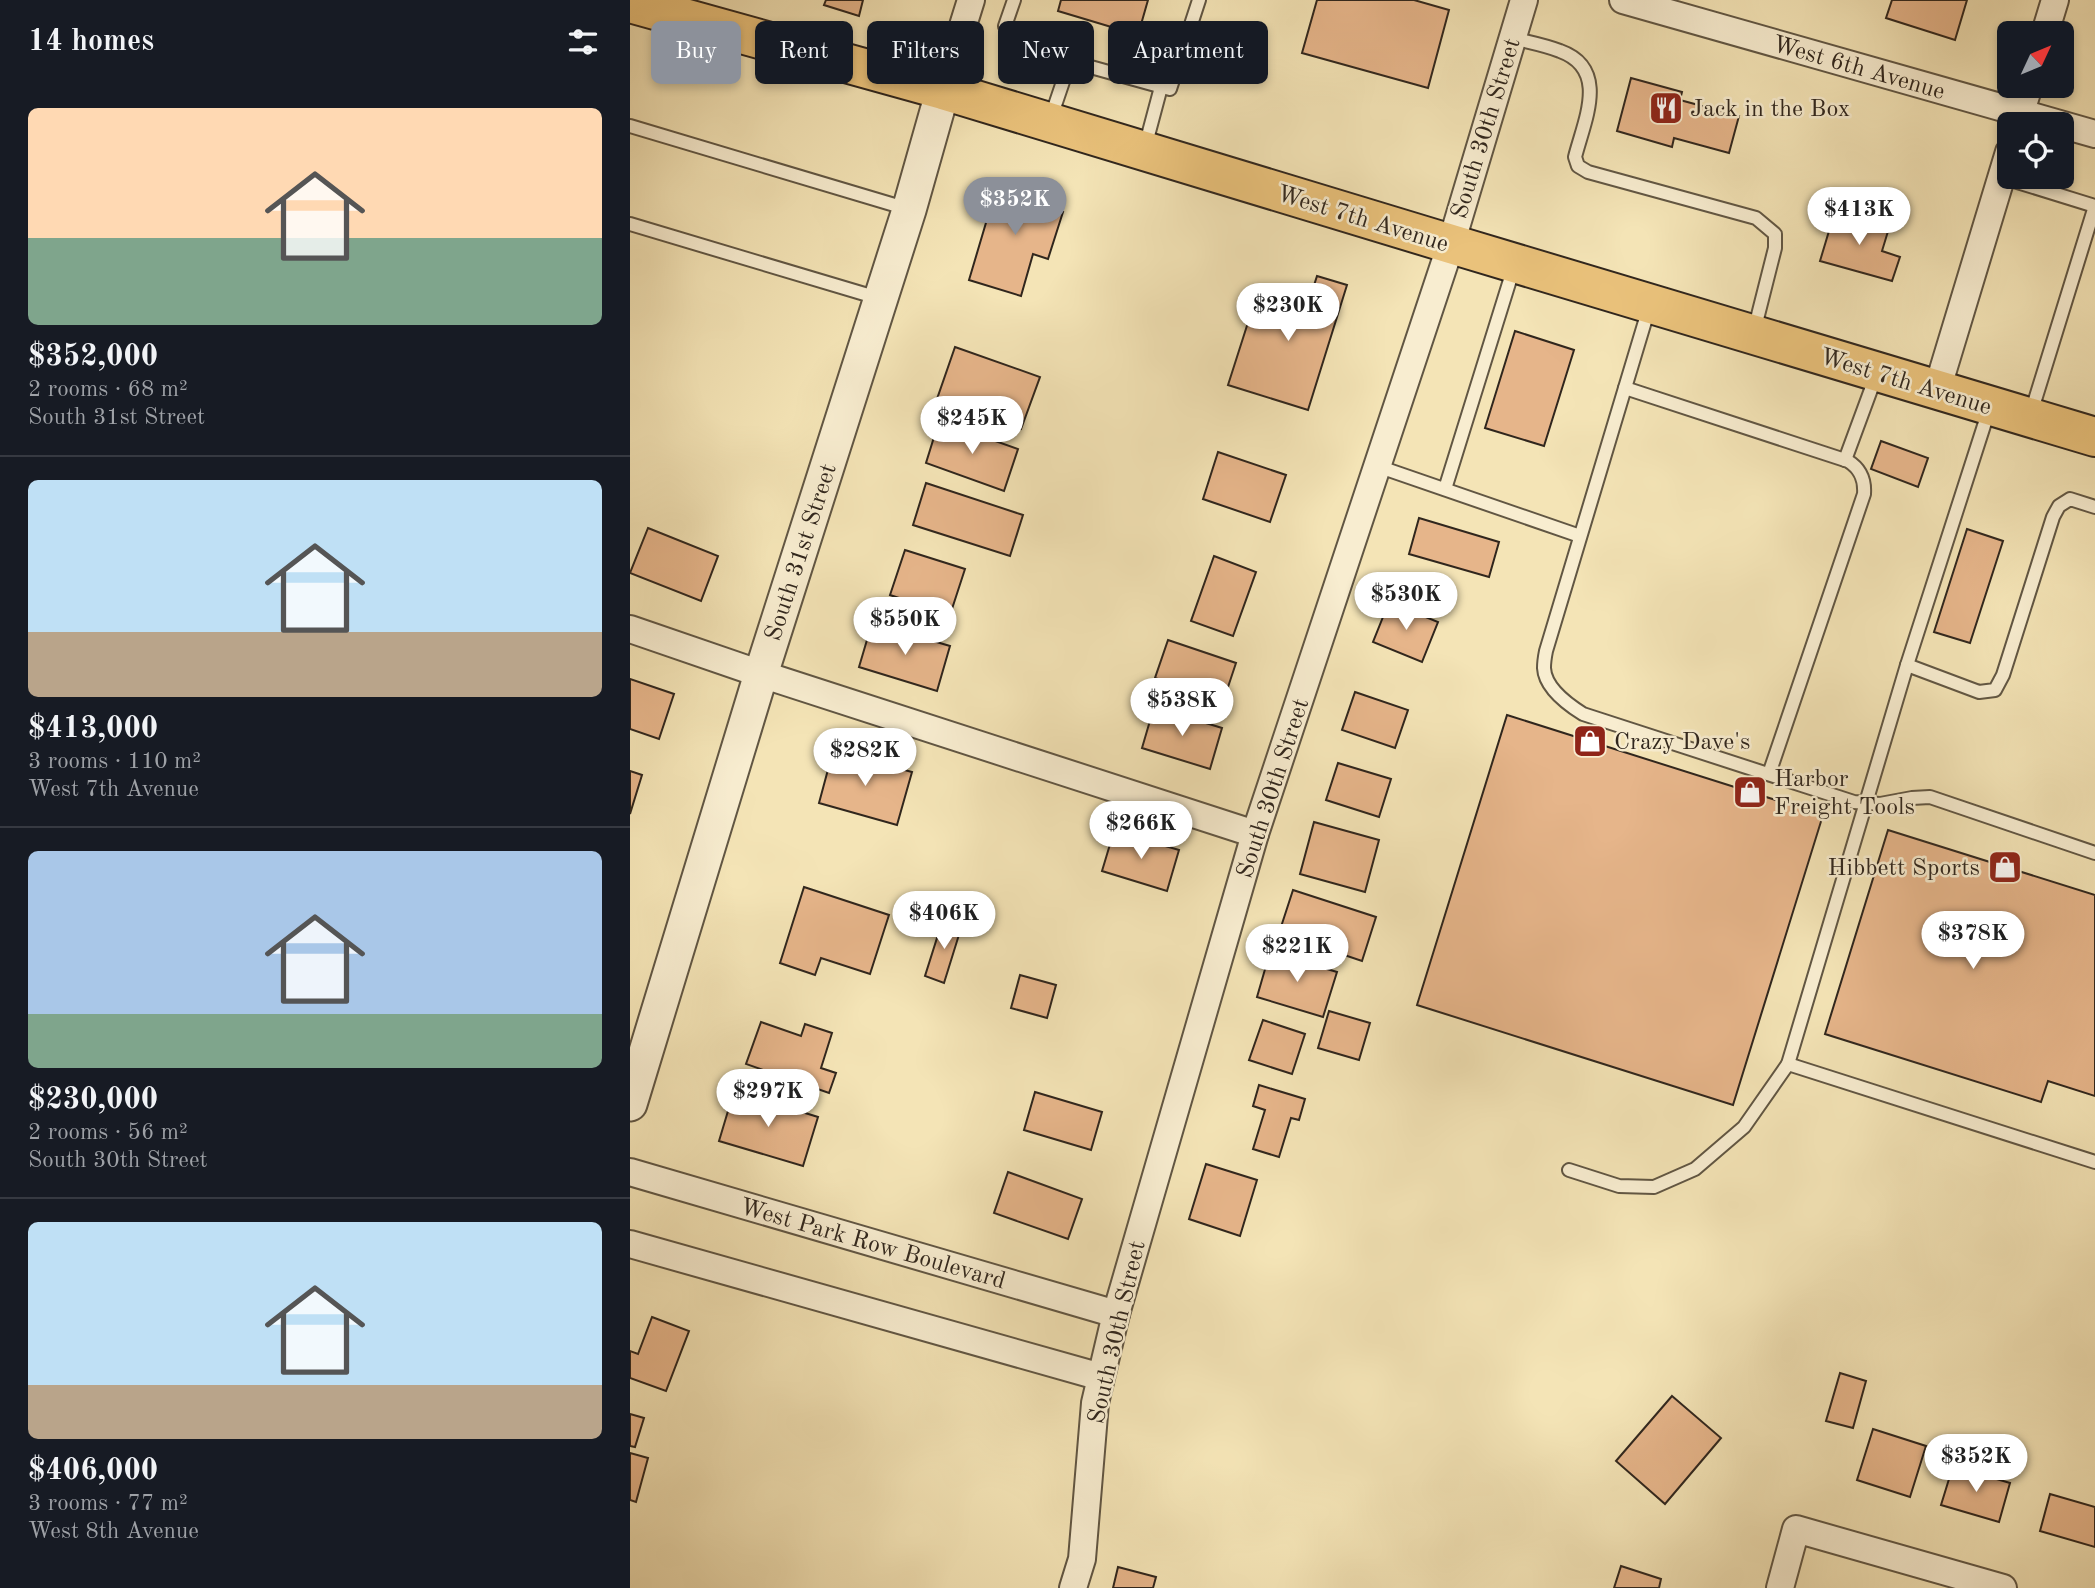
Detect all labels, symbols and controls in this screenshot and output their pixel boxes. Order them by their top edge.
chip: Buy [651,21,741,84]
chip: Rent [755,21,853,84]
chip: Filters [867,21,984,84]
chip: New [998,21,1094,84]
chip: Apartment [1108,21,1268,84]
north arrow [1997,21,2074,98]
map controls [1997,21,2074,189]
icon: filters [564,23,602,61]
text: 14 homes [28,27,154,57]
street label: West 6th Avenue [1769,33,1947,105]
street label: South 30th Street [1448,35,1526,222]
restaurant icon: Jack in the Box [1647,89,1685,127]
place label: Jack in the Box [1690,98,1850,122]
button: locate [1997,112,2074,189]
icon: home [252,153,378,279]
pin: $352K [966,177,1064,237]
street label: West 7th Avenue [1274,182,1451,257]
text: $352K [979,188,1051,211]
pin: $413K [1810,188,1908,247]
text: $413K [1823,198,1895,221]
pin: $230K [1239,284,1337,343]
text: $230K [1252,294,1324,317]
text: $352,000 [28,342,158,372]
street label: West 7th Avenue [1817,345,1994,420]
text: 2 rooms · 68 m² [28,378,188,401]
pin: $245K [923,396,1021,456]
text: South 31st Street [28,406,205,429]
text: $245K [936,407,1008,430]
street label: South 31st Street [762,461,842,644]
icon: home [252,525,378,651]
pin: $530K [1357,572,1455,632]
text: $530K [1370,583,1442,606]
pin: $550K [856,598,954,657]
text: $550K [869,608,941,631]
pin: $538K [1133,678,1231,738]
text: $538K [1146,689,1218,712]
street label: South 30th Street [1234,696,1314,881]
text: $413,000 [28,714,158,744]
shop icon: Crazy Dave's [1571,722,1609,760]
pin: $282K [816,728,914,788]
place label: Crazy Dave's [1614,731,1750,755]
text: $282K [829,739,901,762]
text: 3 rooms · 110 m² [28,750,201,773]
place label: Harbor Freight Tools [1774,768,1915,820]
shop icon: Harbor Freight Tools [1731,773,1769,811]
text: West 7th Avenue [28,778,199,801]
pin: $266K [1092,802,1190,861]
text: $266K [1105,812,1177,835]
shop icon: Hibbett Sports [1986,848,2024,886]
place label: Hibbett Sports [1828,857,1980,881]
pin: $406K [895,892,993,951]
icon: home [252,896,378,1022]
text: $406K [908,902,980,925]
pin: $378K [1924,912,2022,971]
text: $378K [1937,922,2009,945]
pin: $221K [1248,925,1346,984]
text: $221K [1261,935,1333,958]
pin: $297K [719,1070,817,1129]
text: $297K [732,1080,804,1103]
text: $230,000 [28,1085,158,1115]
text: 2 rooms · 56 m² [28,1121,188,1144]
text: South 30th Street [28,1149,208,1172]
street label: West Park Row Boulevard [737,1195,1008,1294]
street label: South 30th Street [1085,1238,1151,1426]
icon: home [252,1267,378,1393]
pin: $352K [1927,1434,2025,1494]
text: $352K [1940,1445,2012,1468]
text: $406,000 [28,1456,158,1486]
text: 3 rooms · 77 m² [28,1492,188,1515]
text: West 8th Avenue [28,1520,199,1543]

